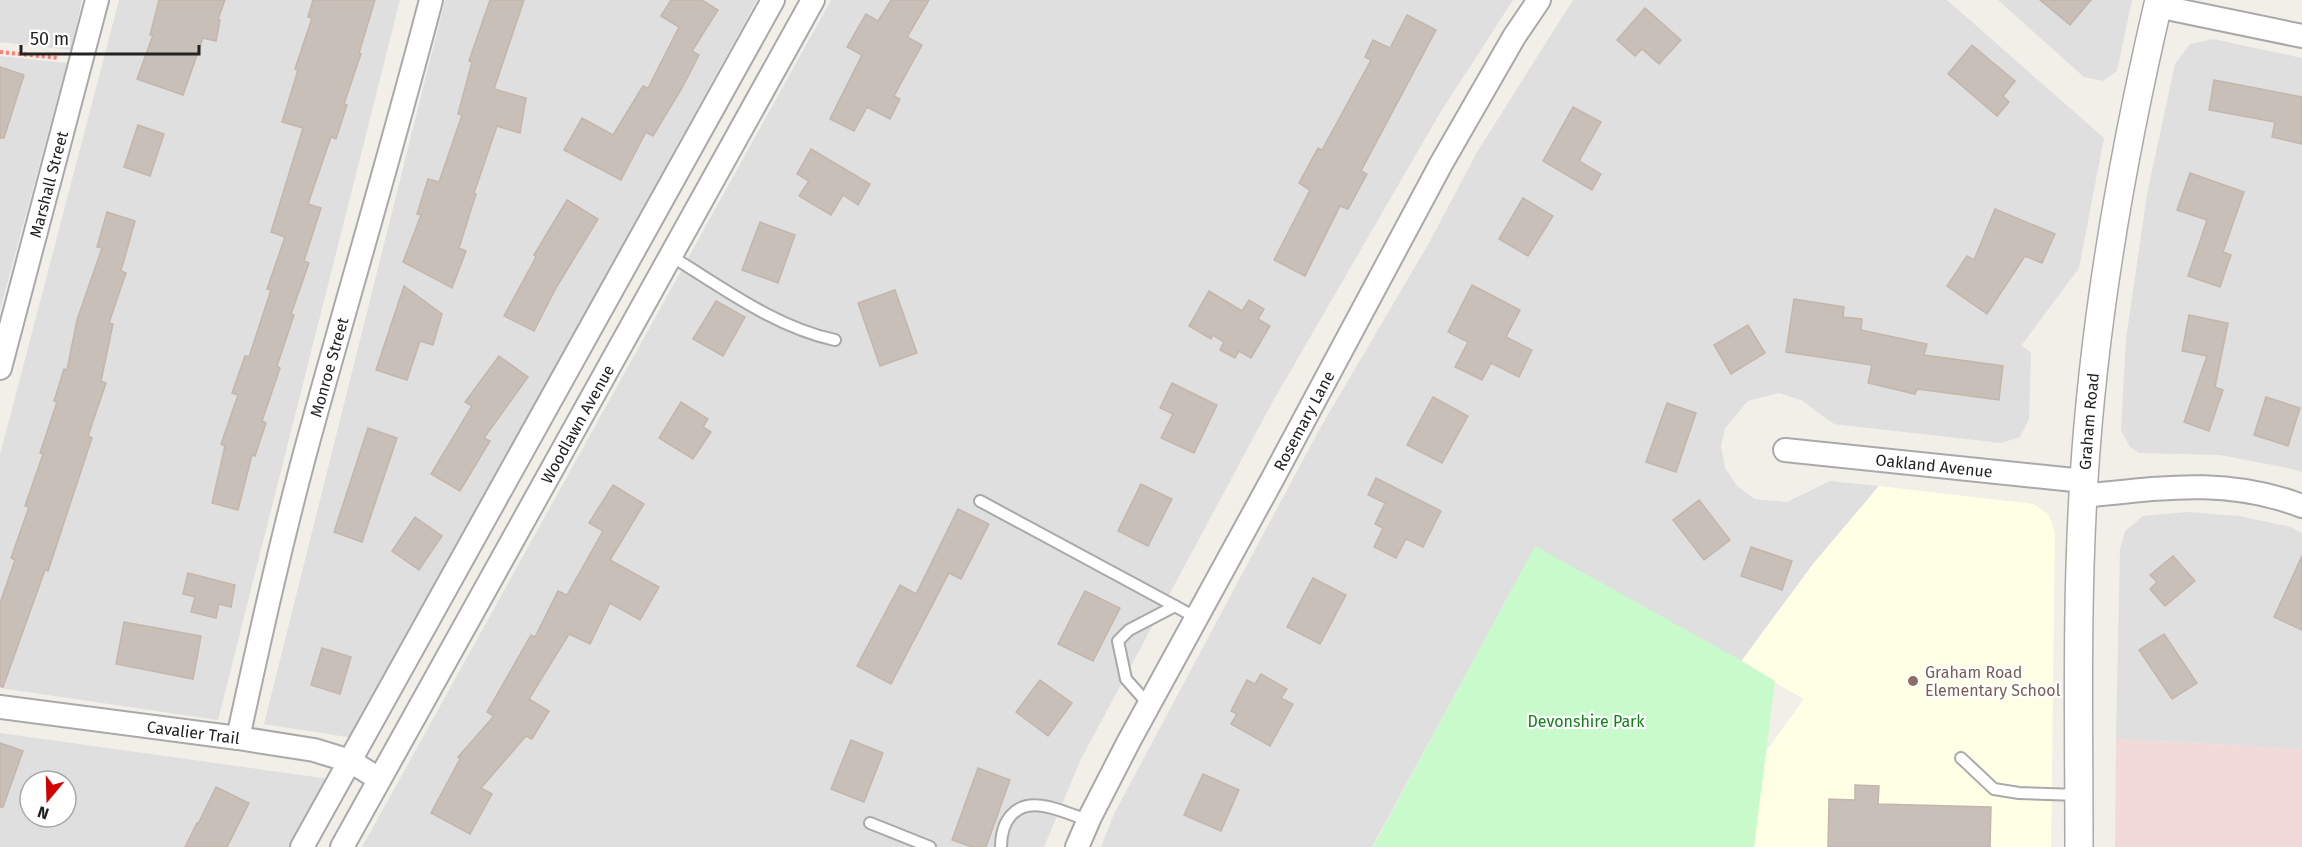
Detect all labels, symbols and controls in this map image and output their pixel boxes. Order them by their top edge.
scale bar [21,18,200,56]
text: 50 m [30,28,69,50]
street label: Marshall Street [26,129,72,240]
street label: Monroe Street [306,315,353,419]
street label: Woodlawn Avenue [537,362,618,487]
street label: Rosemary Lane [1270,368,1339,474]
street label: Graham Road [2076,372,2103,471]
street label: Oakland Avenue [1875,450,1994,481]
place label: Graham Road Elementary School [1925,663,2061,700]
marker: Graham Road Elementary School [1906,674,1920,688]
park label: Devonshire Park [1528,712,1645,731]
street label: Cavalier Trail [146,717,241,748]
north arrow [18,769,78,829]
text: N [35,802,51,823]

